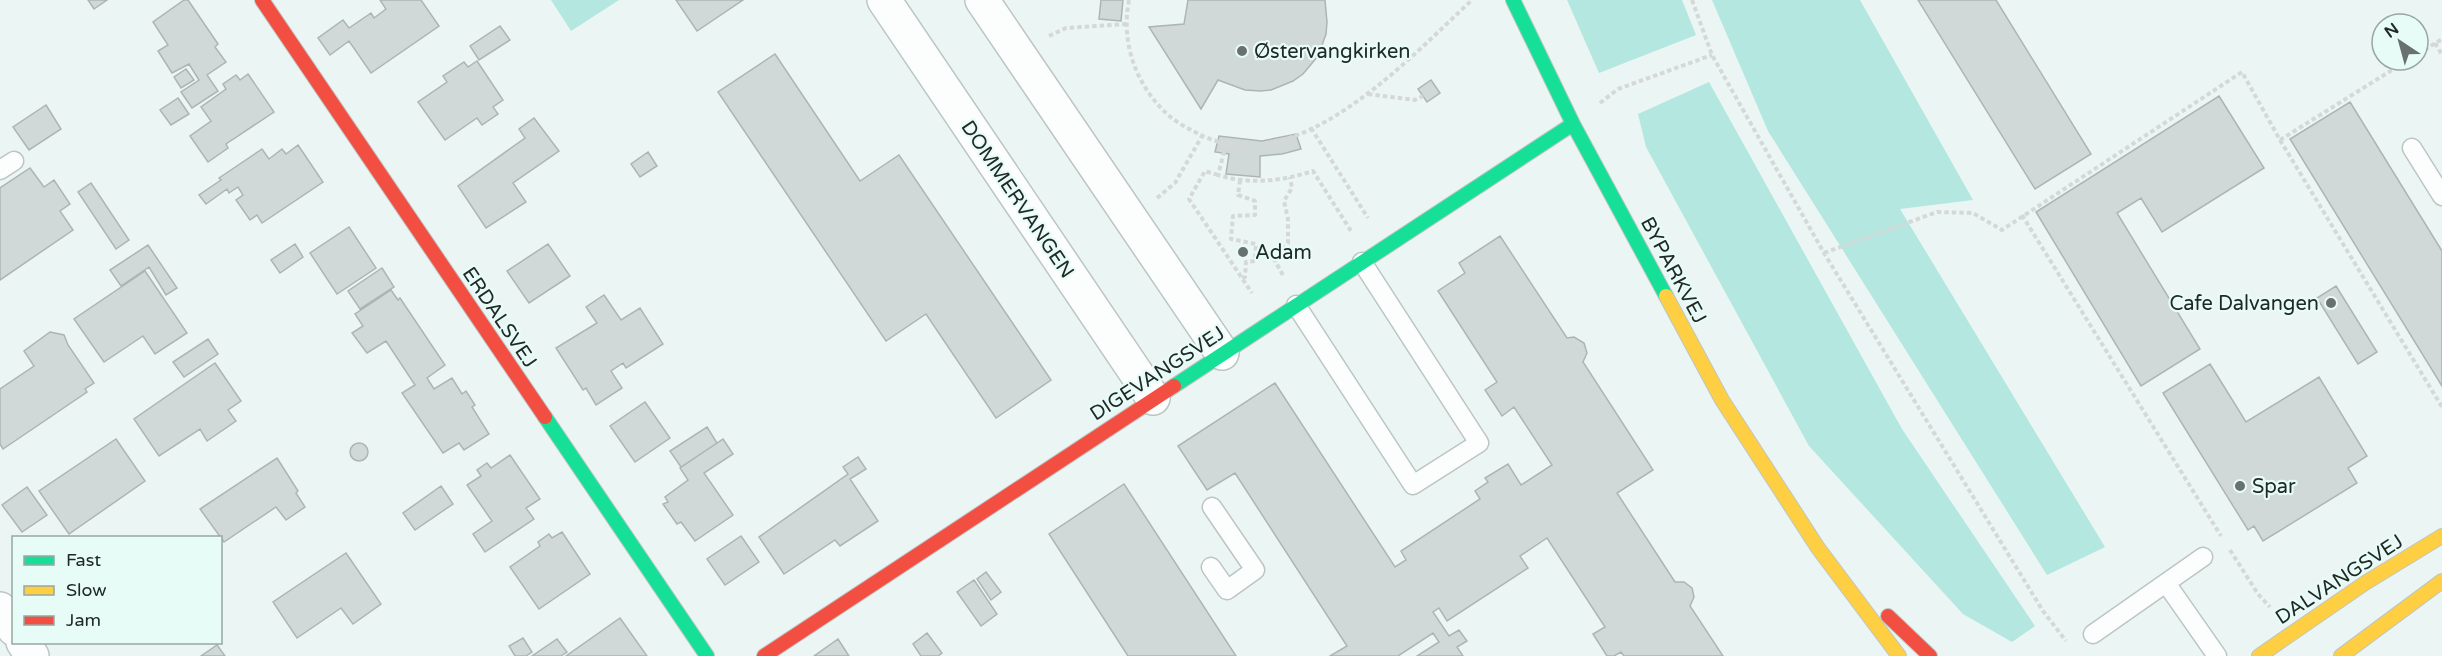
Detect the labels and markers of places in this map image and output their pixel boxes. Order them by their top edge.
place label: Østervangkirken [1254,40,1410,64]
marker: Østervangkirken [1235,44,1249,58]
place label: Adam [1255,241,1312,265]
marker: Adam [1236,245,1250,259]
place label: Cafe Dalvangen [2169,292,2319,316]
marker: Cafe Dalvangen [2324,296,2338,310]
place label: Spar [2252,475,2296,499]
marker: Spar [2233,479,2247,493]

